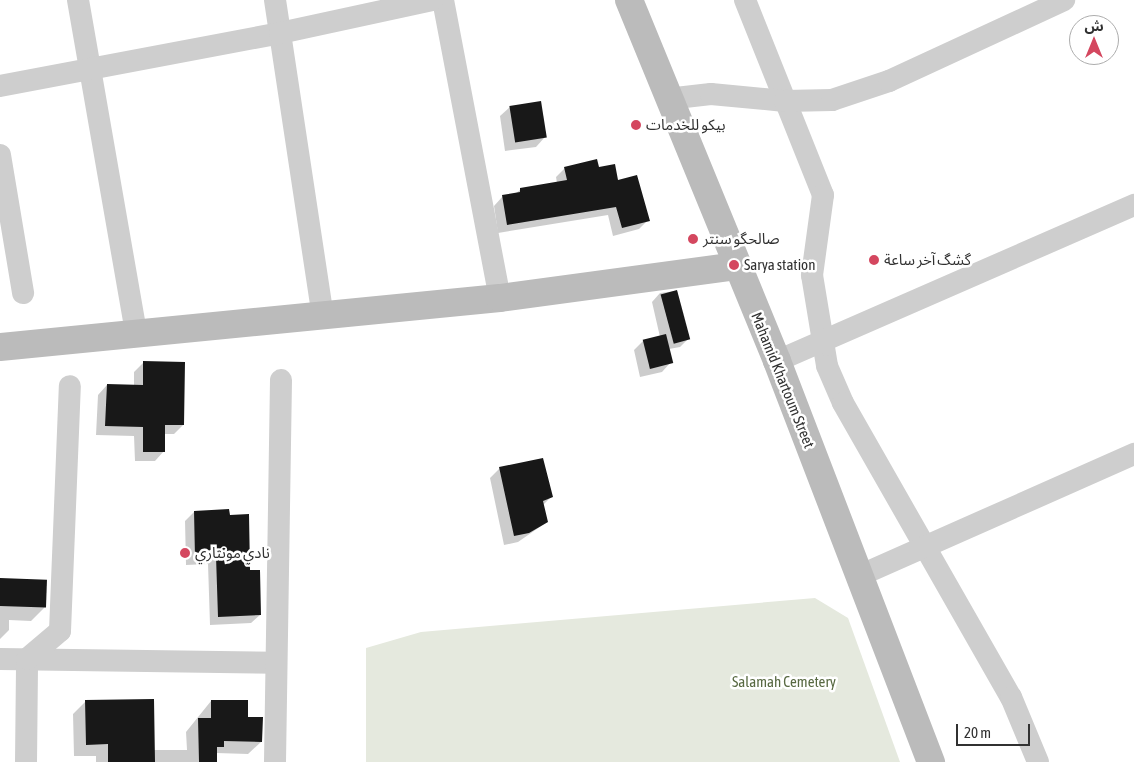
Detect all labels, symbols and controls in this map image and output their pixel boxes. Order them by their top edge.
north arrow [1069,15,1119,65]
text: ش [1084,18,1104,34]
place label: بيكو للخدمات [646,116,725,134]
marker: بيكو للخدمات [630,119,642,131]
place label: صالحگو سنتر [703,230,780,248]
marker: صالحگو سنتر [687,233,699,245]
place label: گشگ آخر ساعة [884,251,971,269]
marker: گشگ آخر ساعة [868,254,880,266]
place label: Sarya station [744,256,815,274]
marker: Sarya station [728,259,740,271]
street label: Mahamid Khartoum Street [748,310,818,450]
place label: نادي مونتاري [195,544,270,562]
marker: نادي مونتاري [179,547,191,559]
park label: Salamah Cemetery [732,673,836,691]
scale bar [959,714,1033,746]
text: 20 m [964,724,991,741]

